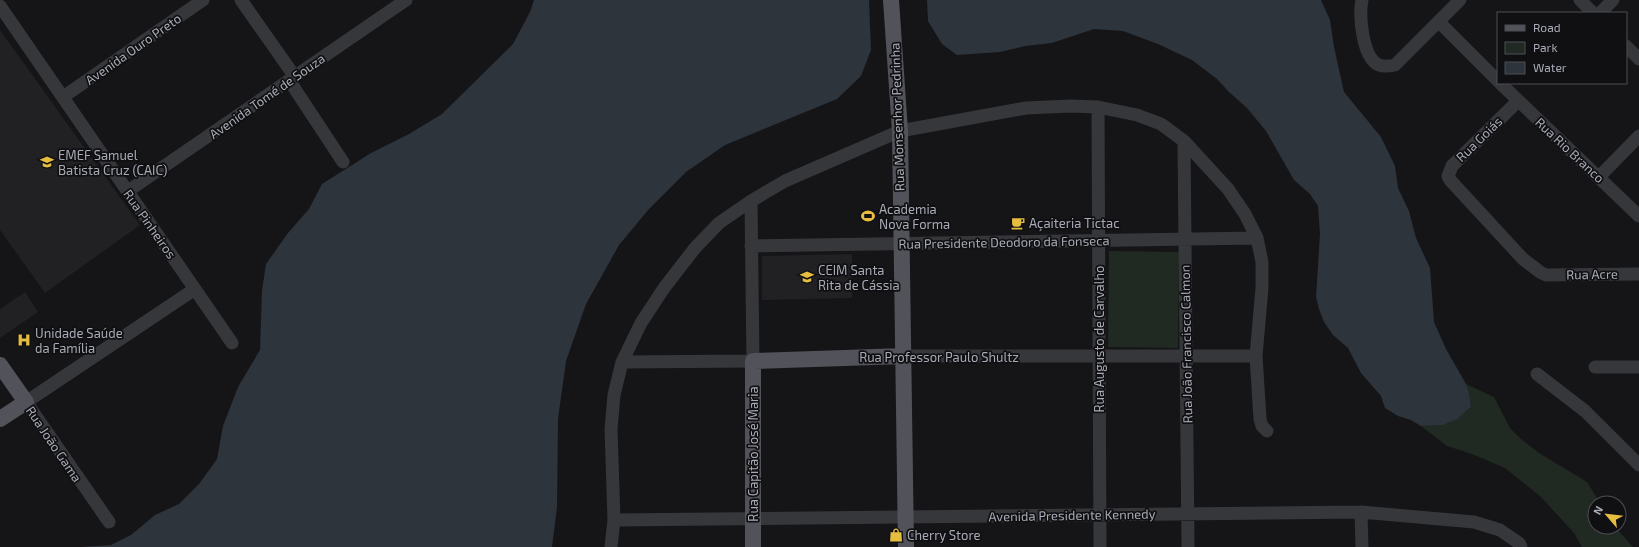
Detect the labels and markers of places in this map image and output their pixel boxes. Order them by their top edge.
place label: EMEF Samuel Batista Cruz (CAIC) [58,147,168,178]
school or university icon: EMEF Samuel Batista Cruz (CAIC) [39,154,55,170]
place label: Academia Nova Forma [879,201,950,232]
sports icon: Academia Nova Forma [860,208,876,224]
cafe icon: Açaiteria Tictac [1010,215,1026,231]
place label: Açaiteria Tictac [1029,215,1120,232]
place label: CEIM Santa Rita de Cássia [818,262,900,293]
school or university icon: CEIM Santa Rita de Cássia [799,269,815,285]
place label: Unidade Saúde da Família [35,325,123,356]
hospital icon: Unidade Saúde da Família [16,332,32,348]
shop icon: Cherry Store [888,527,904,543]
place label: Cherry Store [907,527,980,543]

